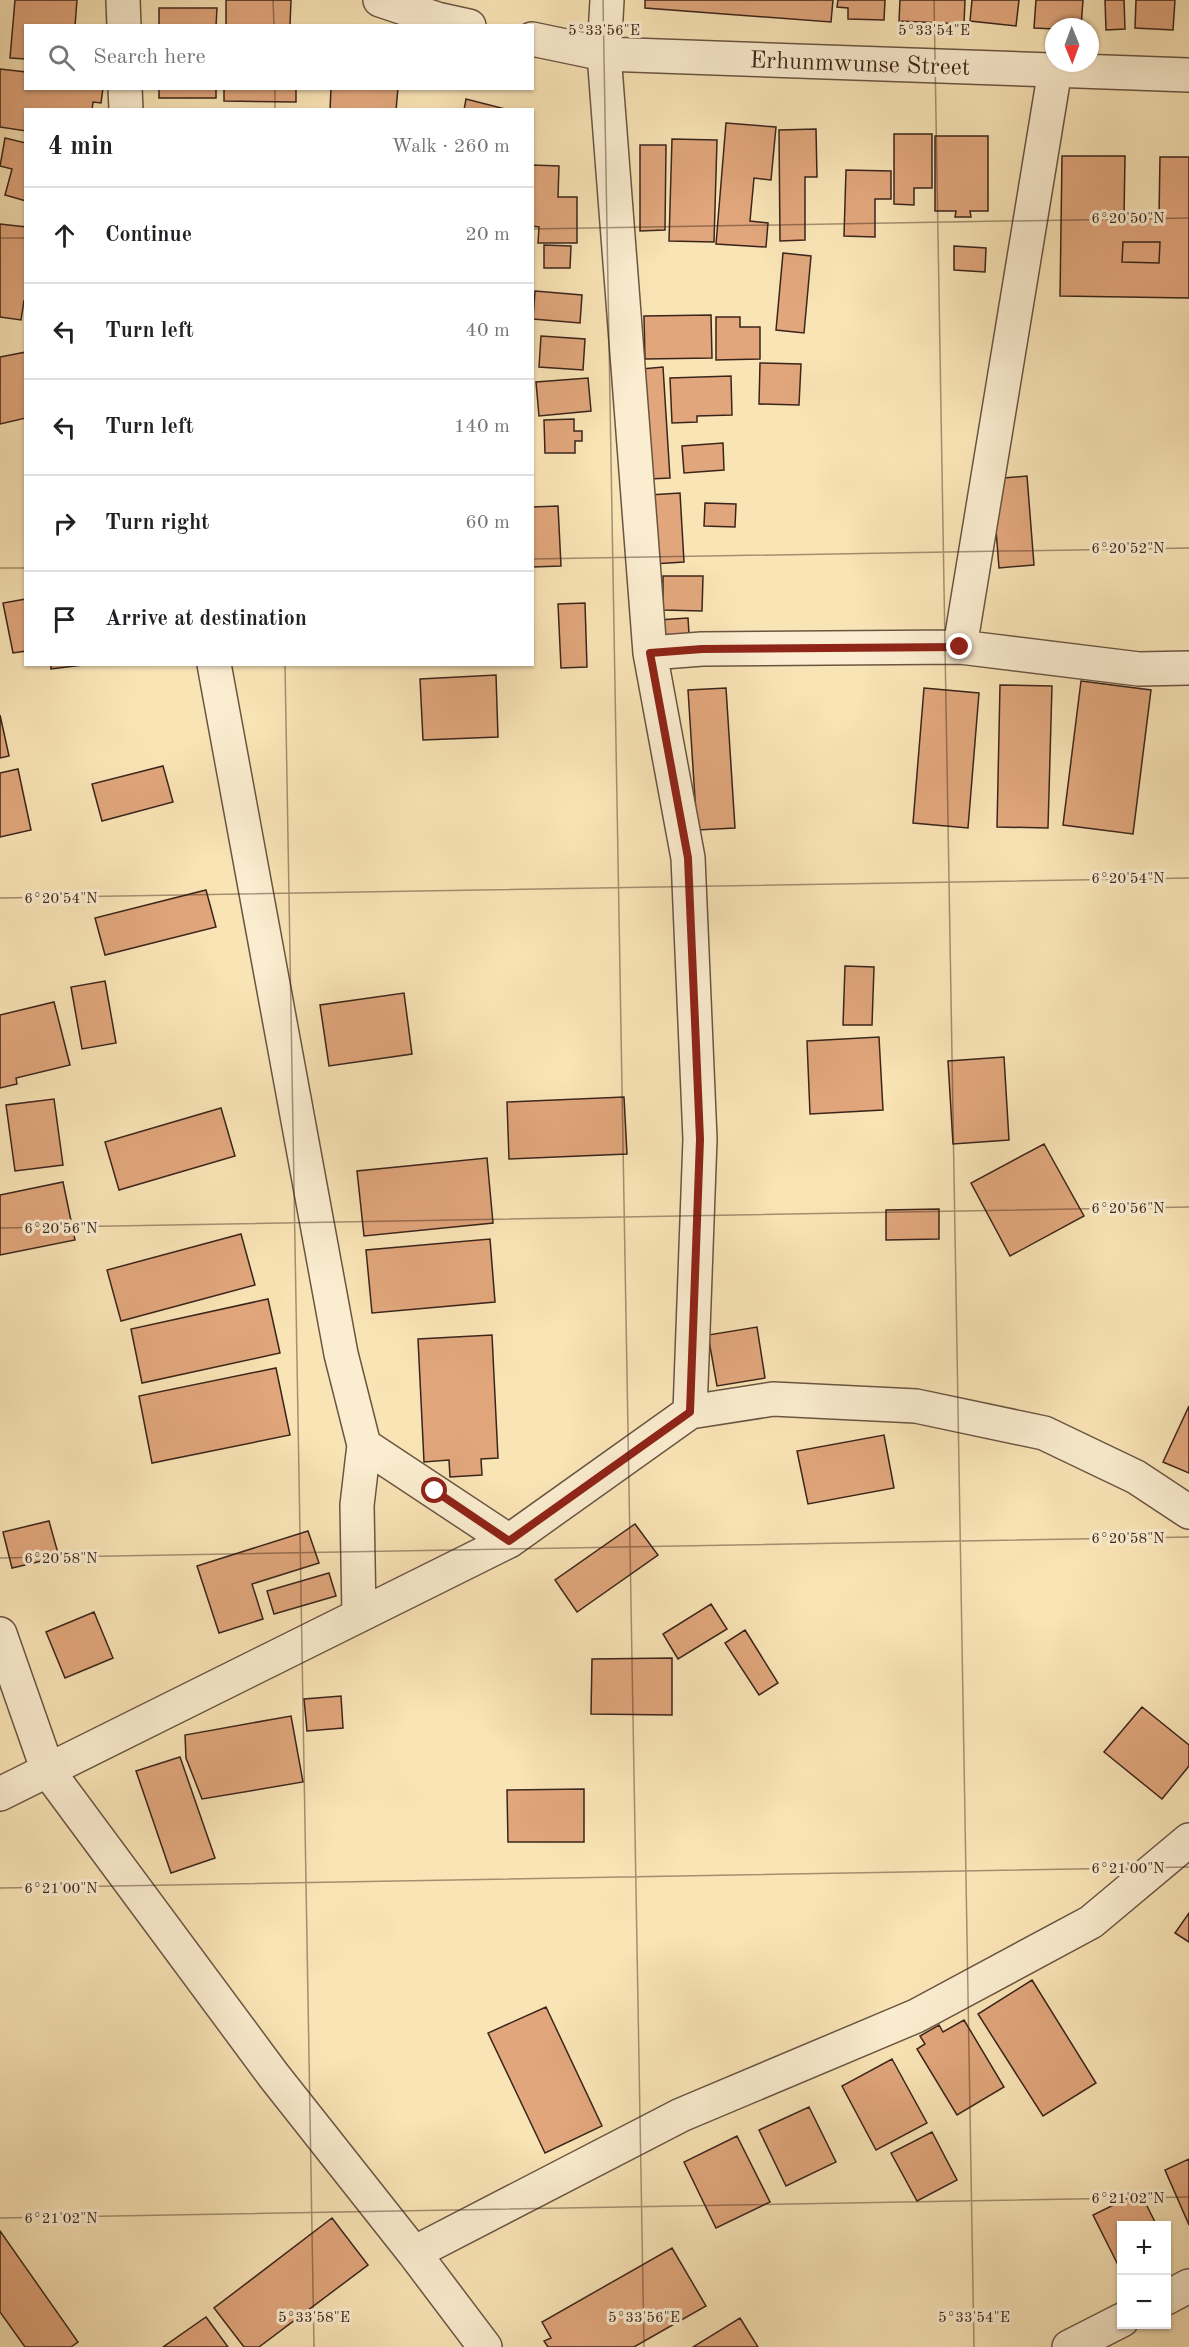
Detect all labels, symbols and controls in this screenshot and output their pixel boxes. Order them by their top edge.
north arrow [1045,18,1099,72]
search box [24,24,534,90]
text: 5°33'56"E [568,24,640,39]
text: 5°33'54"E [898,24,970,39]
icon: search [45,41,78,74]
text: Search here [93,46,206,68]
street label: Erhunmwunse Street [749,49,971,81]
text: 4 min [48,134,113,160]
text: Walk · 260 m [391,137,510,157]
text: 6°20'50"N [1091,212,1165,227]
icon: ahead [48,219,81,252]
text: Continue [105,224,192,246]
text: 20 m [465,225,510,245]
icon: left [48,315,81,348]
text: Turn left [105,320,194,342]
text: 40 m [465,321,510,341]
icon: left [48,411,81,444]
text: Turn left [105,416,194,438]
text: 140 m [454,417,510,437]
icon: right [48,507,81,540]
text: Turn right [105,512,209,534]
text: 60 m [465,513,510,533]
text: 6°20'52"N [1091,542,1165,557]
icon: arrive [48,603,81,636]
text: Arrive at destination [105,608,307,630]
route end [946,633,972,659]
text: 6°20'54"N [1091,872,1165,887]
text: 6°20'54"N [24,892,98,907]
text: 6°20'56"N [1091,1202,1165,1217]
text: 6°20'56"N [24,1222,98,1237]
route start [421,1477,447,1503]
text: 6°20'58"N [1091,1532,1165,1547]
text: 6°20'58"N [24,1552,98,1567]
text: 6°21'00"N [1091,1862,1165,1877]
text: 6°21'00"N [24,1882,98,1897]
text: 6°21'02"N [1091,2192,1165,2207]
text: 6°21'02"N [24,2212,98,2227]
map controls [1117,2221,1171,2329]
button: + [1117,2221,1171,2275]
button: − [1117,2275,1171,2329]
text: 5°33'58"E [278,2311,350,2326]
text: 5°33'56"E [608,2311,680,2326]
text: 5°33'54"E [938,2311,1010,2326]

